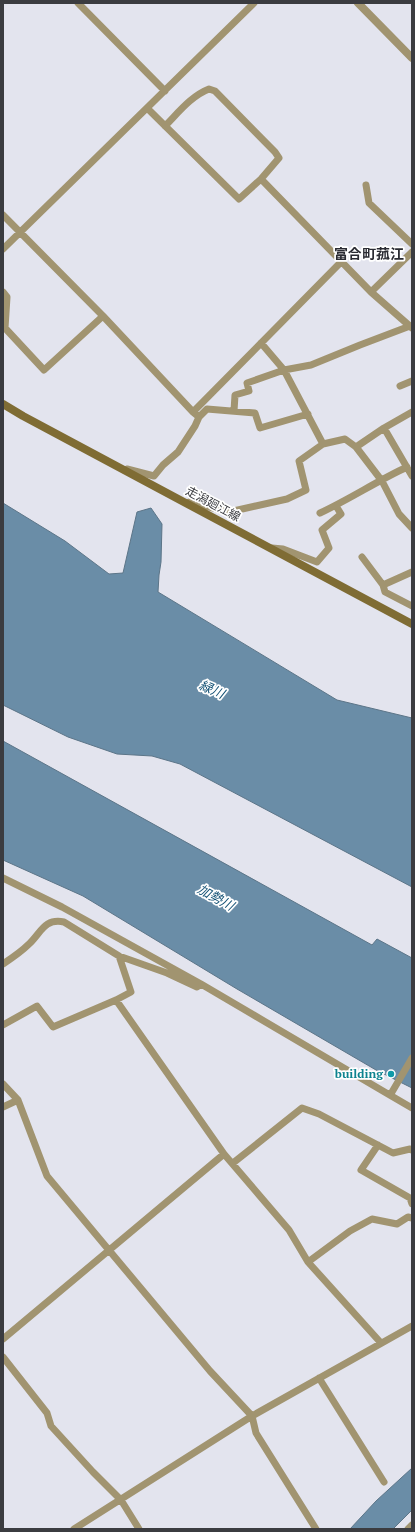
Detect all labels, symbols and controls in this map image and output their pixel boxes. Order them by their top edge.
district label: 富合町菰江 [334,244,404,263]
street label: 走潟廻江線 [183,483,243,524]
water label: 緑川 [196,675,229,703]
water label: 加勢川 [195,880,239,915]
place label: building [334,1066,383,1081]
marker: building [386,1069,396,1079]

